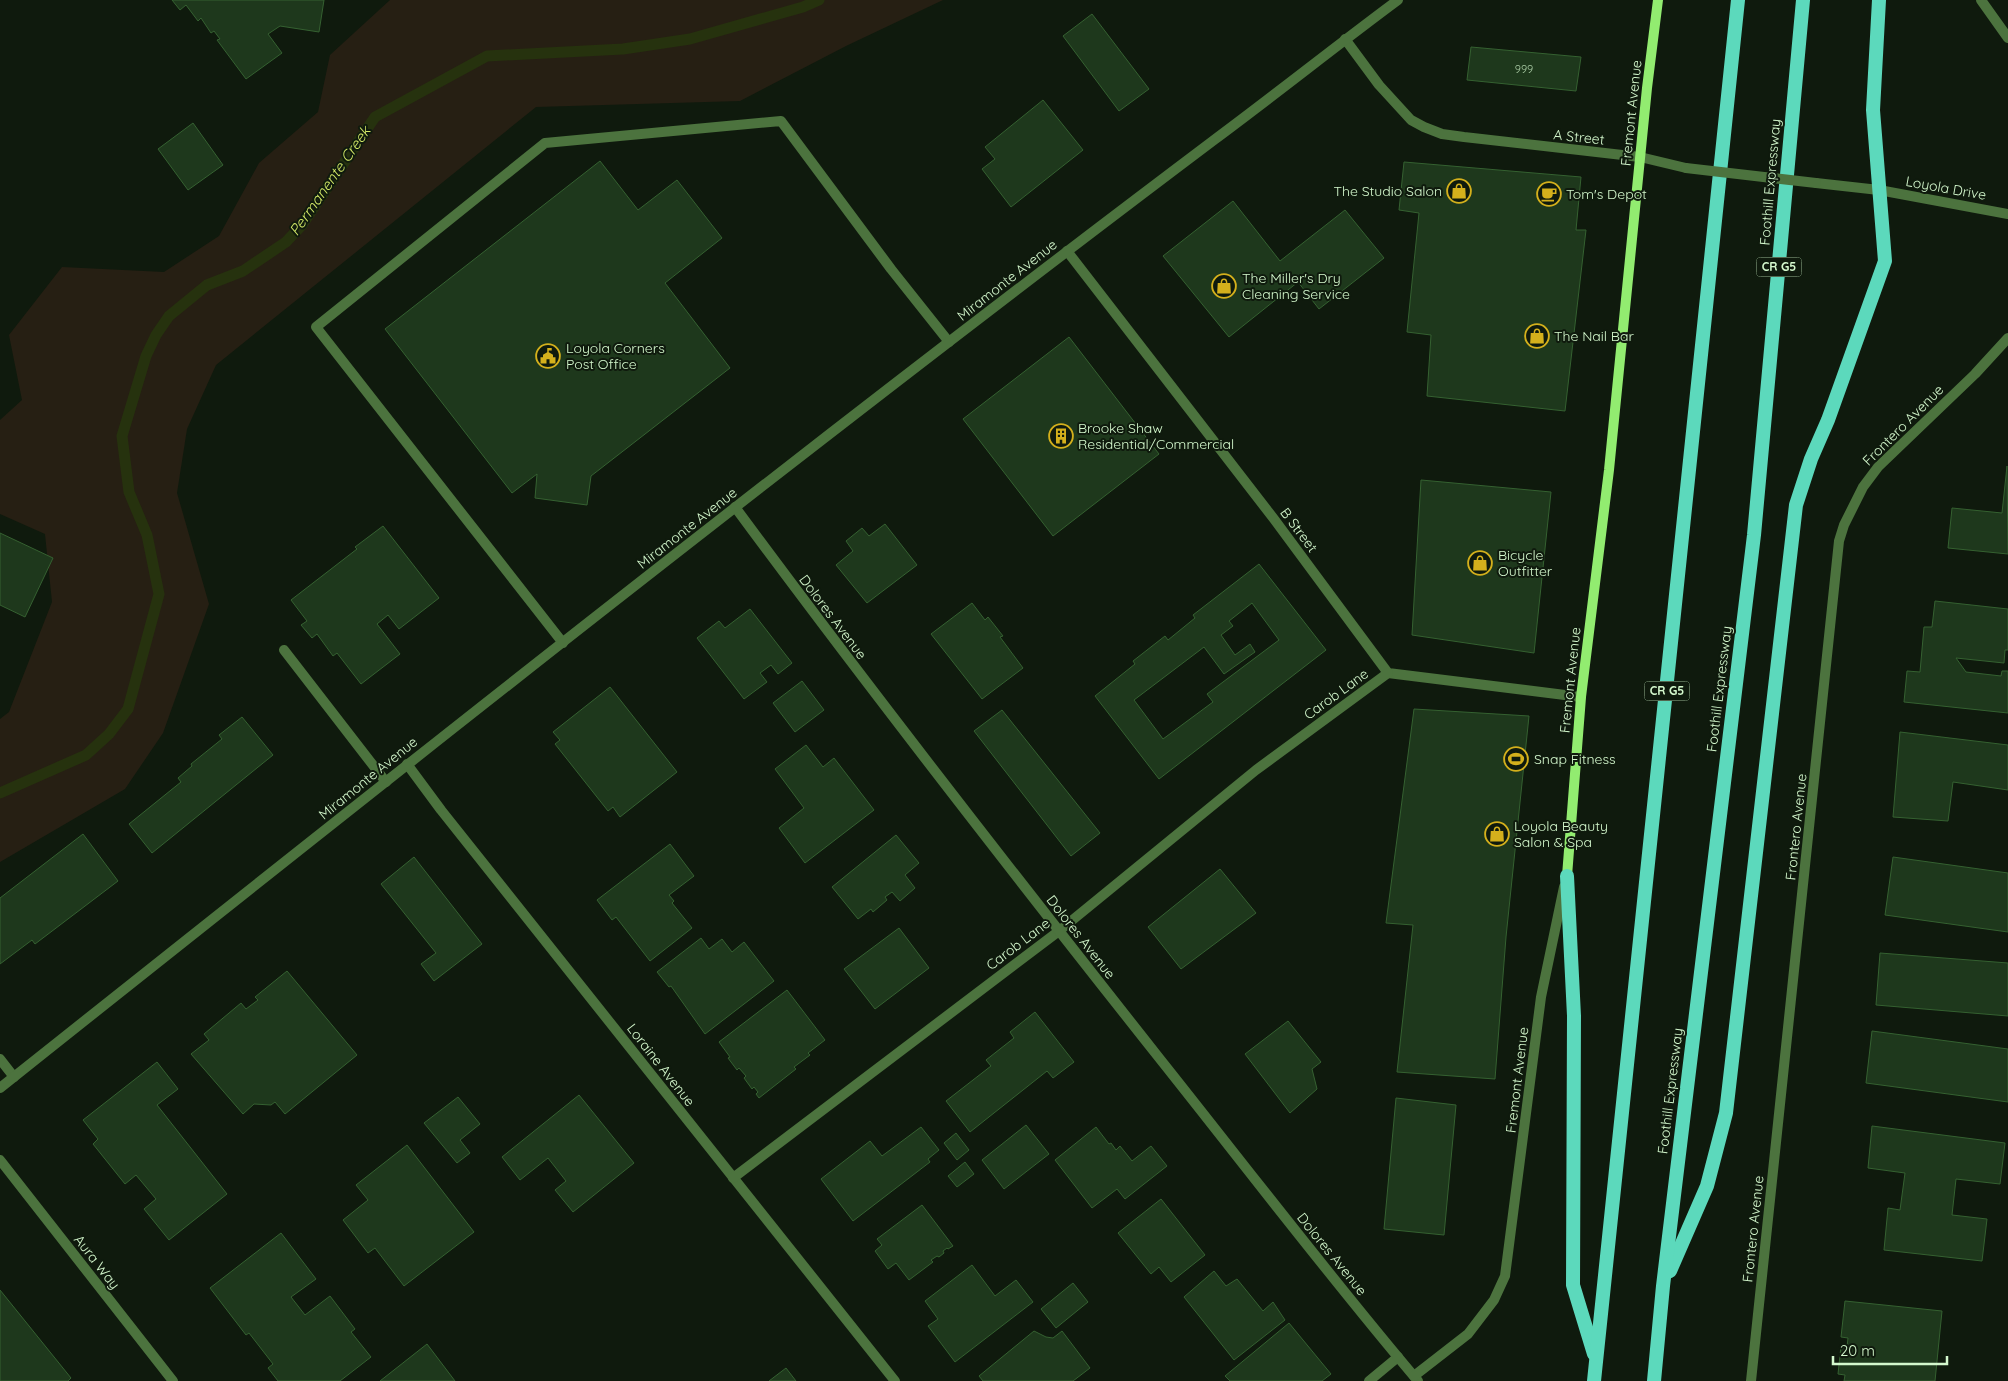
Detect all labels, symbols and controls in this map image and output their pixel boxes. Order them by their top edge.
street label: Fremont Avenue [1616,59,1646,167]
house number: 999 [1515,62,1533,76]
street label: Foothill Expressway [1756,118,1784,246]
water label: Permanente Creek [285,121,376,239]
street label: A Street [1553,125,1606,149]
street label: Loyola Drive [1904,172,1988,204]
shop icon: The Studio Salon [1446,178,1472,204]
cafe icon: Tom's Depot [1536,181,1562,207]
place label: The Studio Salon [1334,182,1442,200]
place label: Tom's Depot [1566,185,1647,203]
street label: Miramonte Avenue [953,235,1061,325]
road number: CR G5 [1756,258,1802,276]
place label: The Miller's Dry Cleaning Service [1242,269,1350,303]
shop icon: The Miller's Dry Cleaning Service [1211,273,1237,299]
shop icon: The Nail Bar [1524,323,1550,349]
place label: The Nail Bar [1554,327,1634,345]
place label: Loyola Corners Post Office [566,339,665,373]
public building icon: Loyola Corners Post Office [535,343,561,369]
street label: Frontero Avenue [1859,381,1947,469]
place label: Brooke Shaw Residential/Commercial [1078,419,1234,453]
building icon: Brooke Shaw Residential/Commercial [1048,423,1074,449]
street label: Miramonte Avenue [633,483,741,573]
street label: B Street [1276,504,1322,556]
place label: Bicycle Outfitter [1498,546,1553,580]
shop icon: Bicycle Outfitter [1467,550,1493,576]
street label: Dolores Avenue [795,571,871,663]
street label: Foothill Expressway [1702,625,1736,753]
street label: Fremont Avenue [1555,626,1585,734]
street label: Carob Lane [1300,665,1372,723]
road number: CR G5 [1644,681,1690,700]
street label: Miramonte Avenue [315,733,421,823]
sports icon: Snap Fitness [1503,746,1529,772]
place label: Snap Fitness [1534,750,1616,768]
street label: Frontero Avenue [1781,773,1811,881]
place label: Loyola Beauty Salon & Spa [1514,817,1608,851]
shop icon: Loyola Beauty Salon & Spa [1484,821,1510,847]
street label: Dolores Avenue [1043,891,1119,983]
street label: Carob Lane [982,914,1054,974]
street label: Loraine Avenue [623,1020,699,1110]
street label: Fremont Avenue [1502,1026,1532,1134]
street label: Foothill Expressway [1653,1027,1687,1155]
street label: Frontero Avenue [1738,1175,1768,1283]
street label: Dolores Avenue [1293,1209,1371,1299]
street label: Aura Way [70,1231,124,1293]
scale bar [1833,1334,1947,1366]
text: 20 m [1840,1341,1875,1360]

